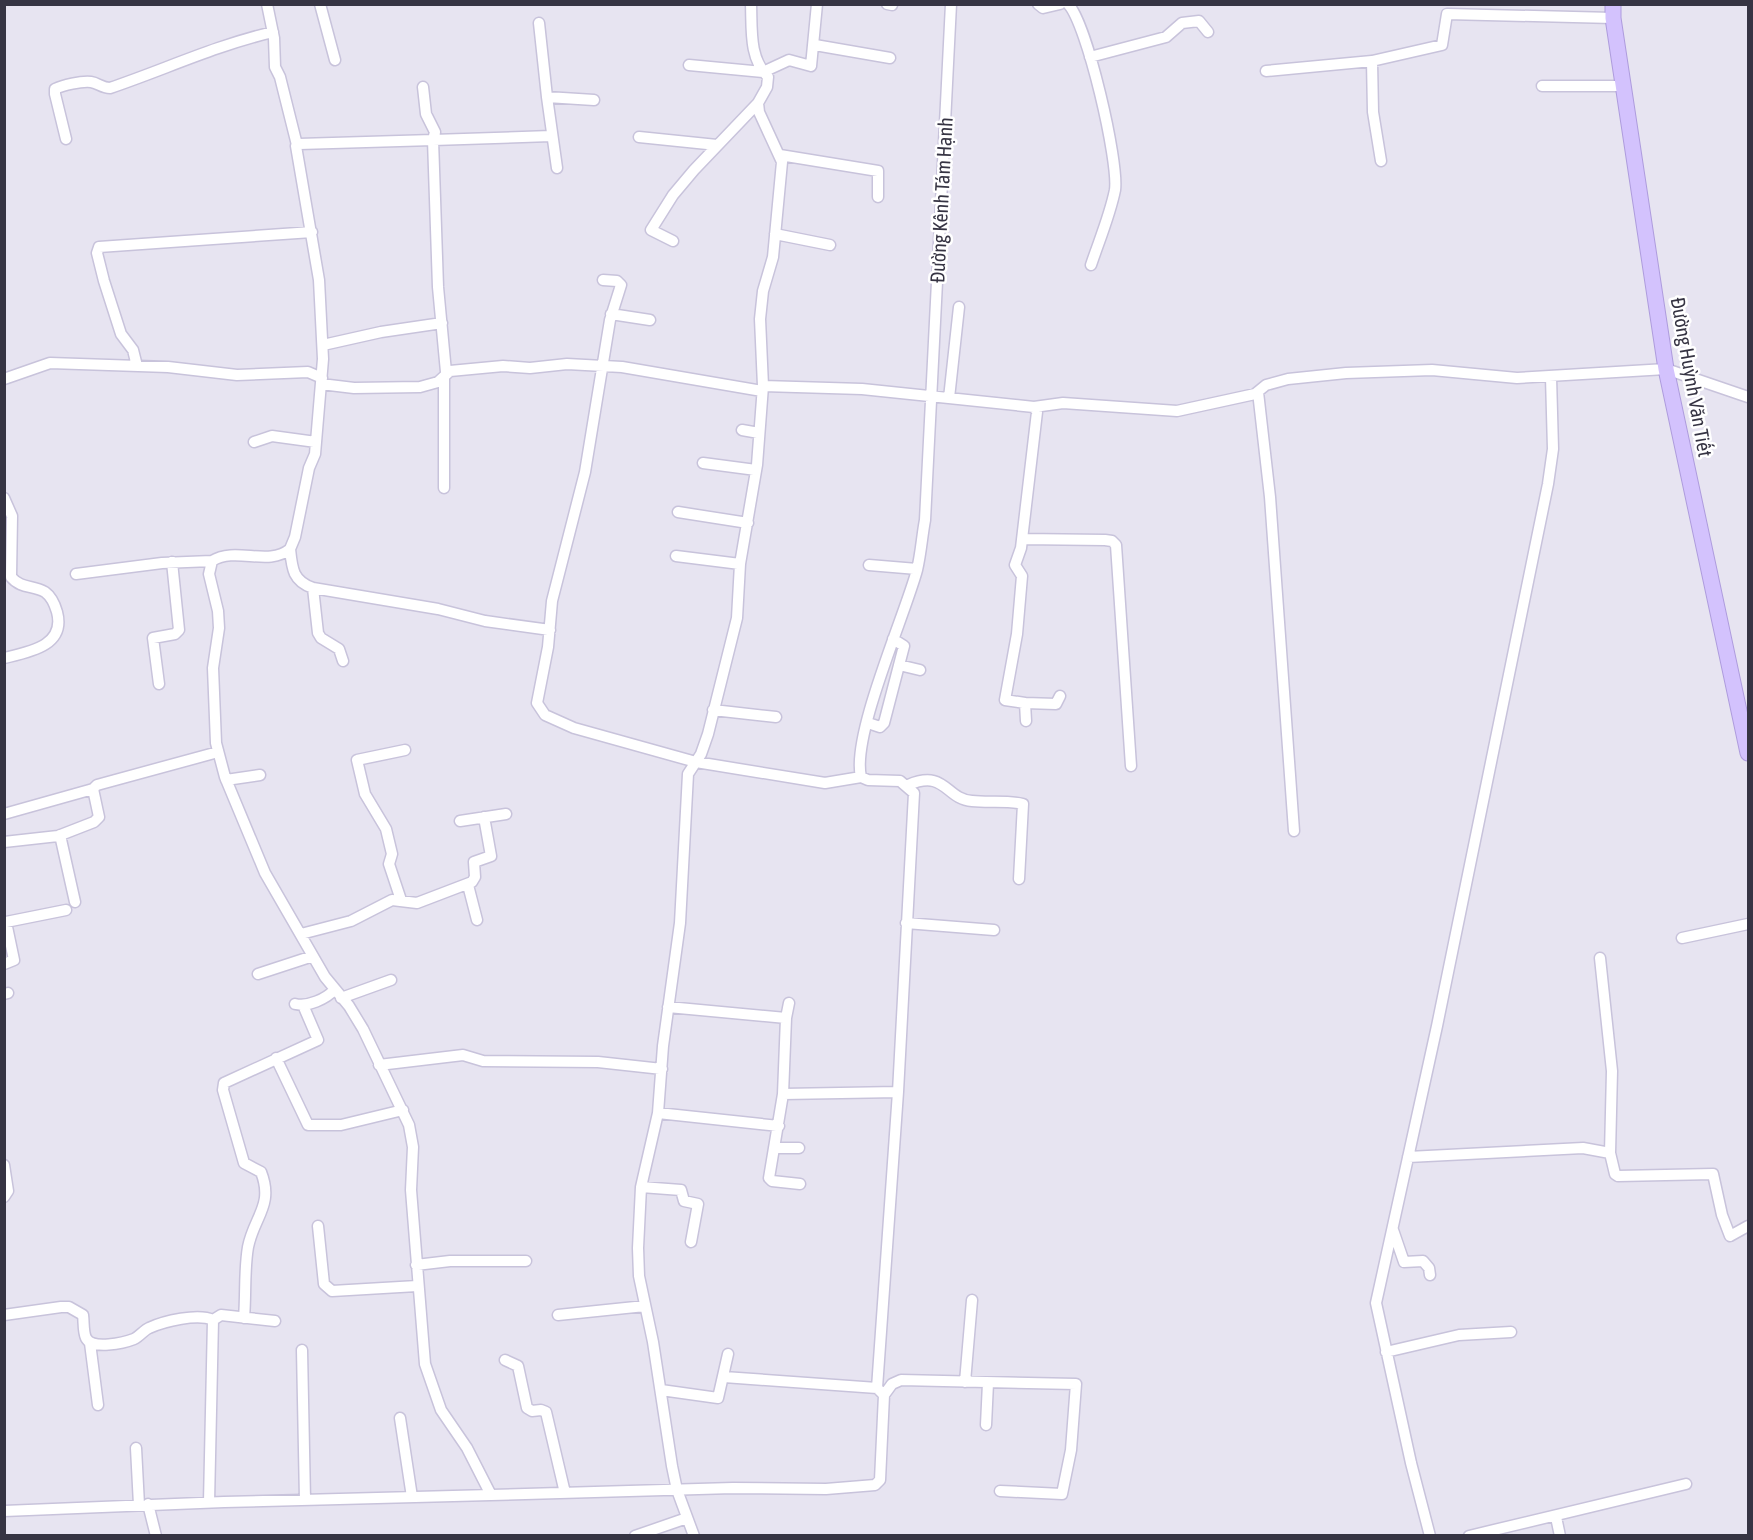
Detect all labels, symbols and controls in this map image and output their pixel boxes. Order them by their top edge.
street label: Đường Kênh Tám Hạnh [925,116,957,284]
street label: Đường Huỳnh Văn Tiết [1667,295,1717,459]

